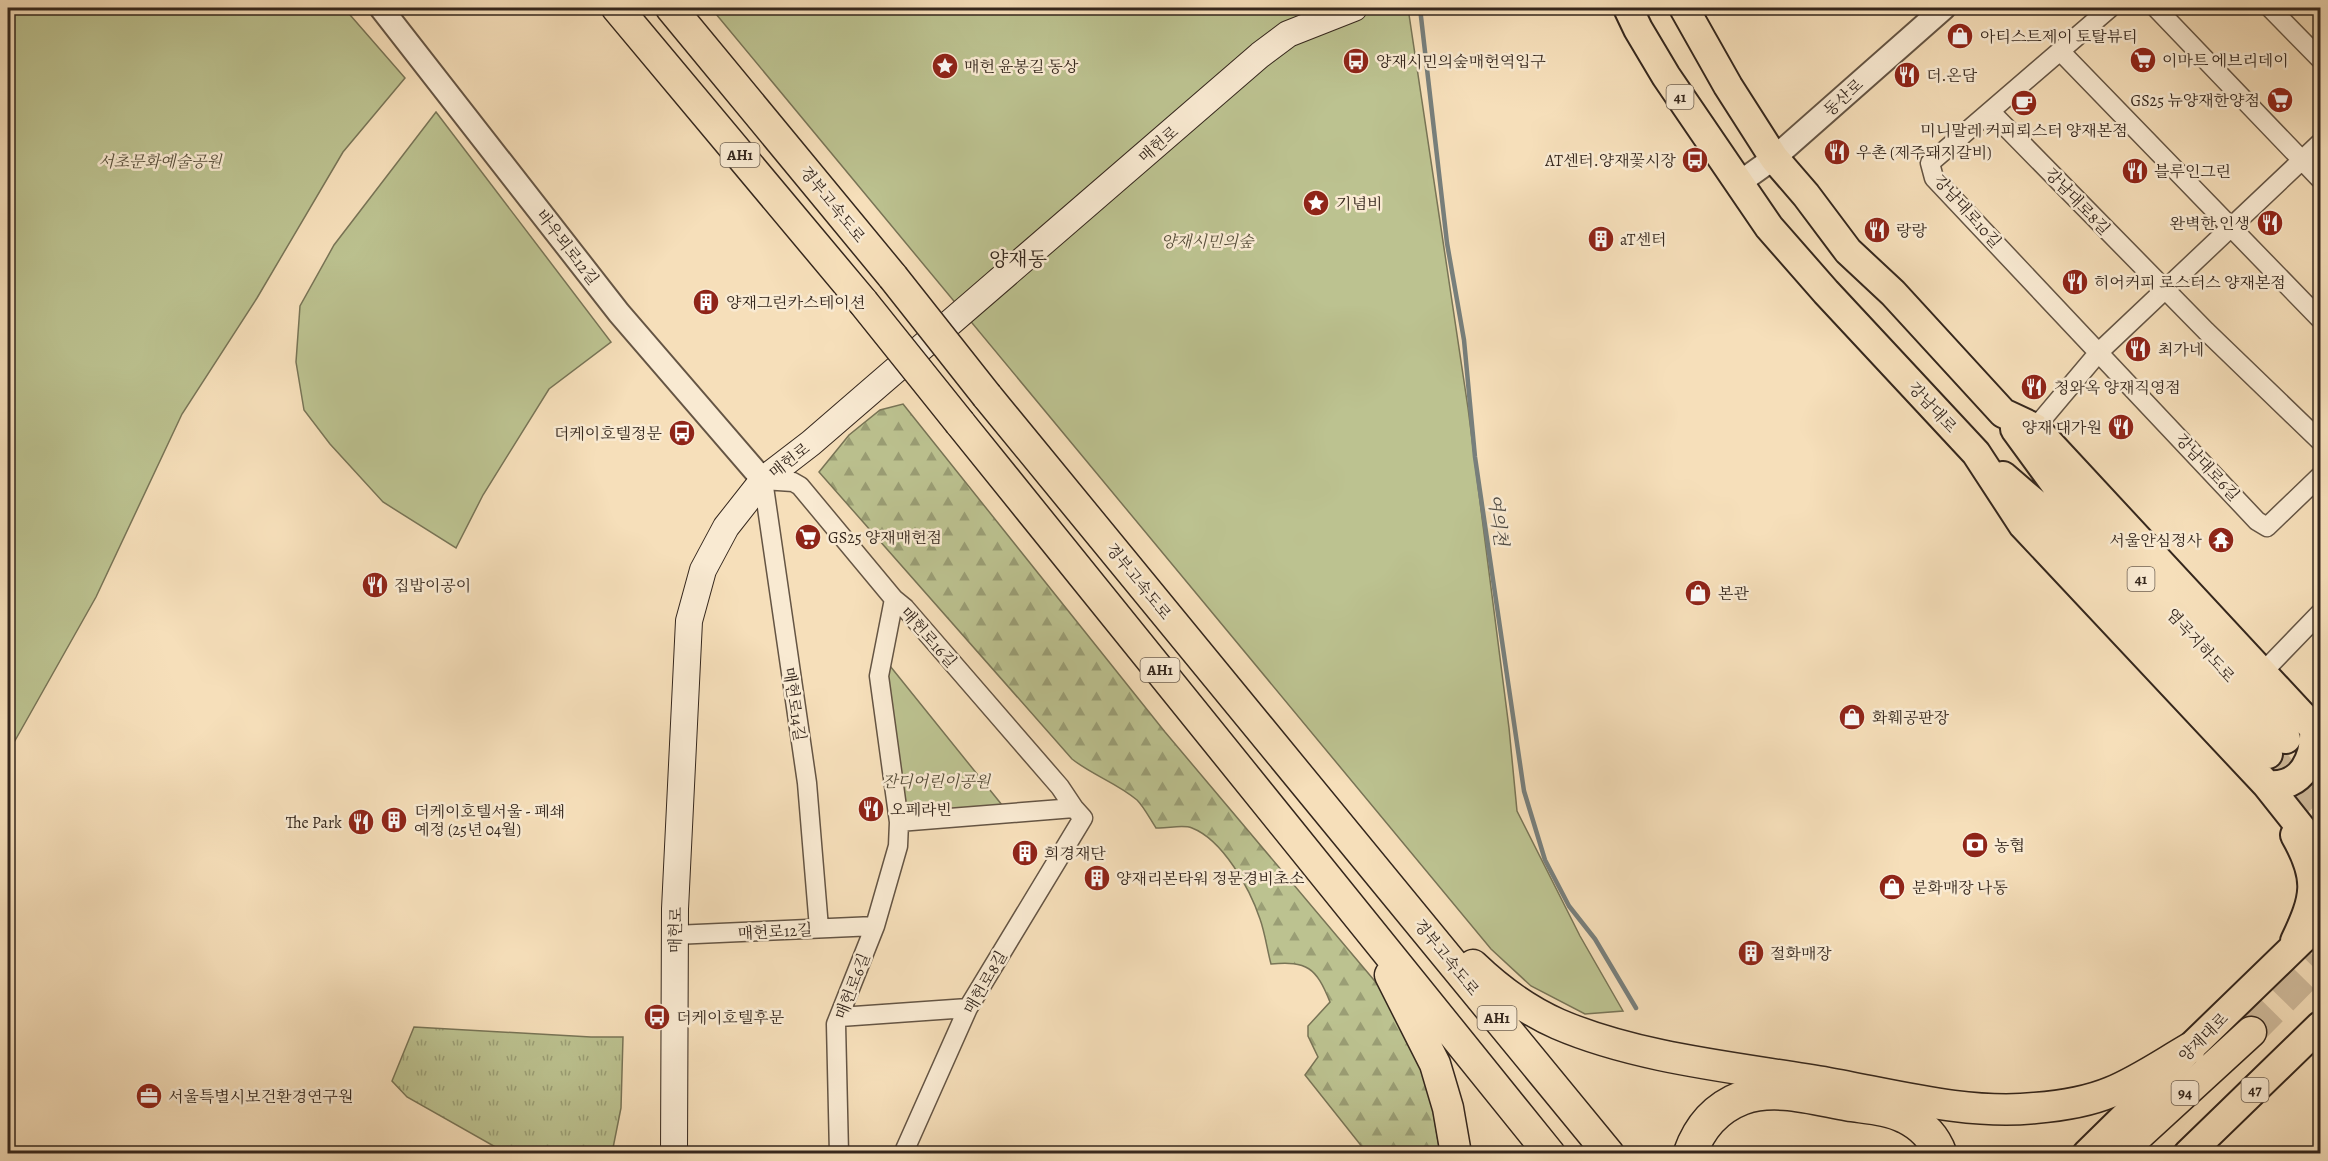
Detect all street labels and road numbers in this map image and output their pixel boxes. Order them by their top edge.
street label: 동산로 [1819,74,1869,121]
road number: 41 [1666,85,1694,109]
street label: 매헌로 [1134,121,1184,168]
road number: AH1 [720,143,760,167]
street label: 경부고속도로 [794,162,870,248]
street label: 강남대로8길 [2040,163,2115,240]
street label: 강남대로10길 [1929,170,2006,253]
street label: 바우뫼로12길 [531,205,604,290]
street label: 강남대로 [1903,378,1962,438]
street label: 강남대로6길 [2170,429,2244,506]
street label: 매헌로 [765,438,815,484]
street label: 경부고속도로 [1100,539,1176,625]
road number: 41 [2128,567,2154,591]
street label: 매헌로16길 [895,603,961,673]
street label: 염곡지하도로 [2161,604,2240,688]
road number: AH1 [1140,658,1180,682]
street label: 매헌로14길 [777,666,811,743]
street label: 매헌로 [665,906,687,953]
street label: 경부고속도로 [1408,915,1484,1001]
street label: 매헌로12길 [737,919,813,945]
street label: 매헌로8길 [959,947,1013,1018]
street label: 매헌로6길 [830,950,876,1023]
road number: AH1 [1478,1006,1516,1030]
street label: 양재대로 [2174,1008,2234,1067]
road number: 47 [2242,1078,2268,1102]
road number: 94 [2172,1081,2198,1105]

